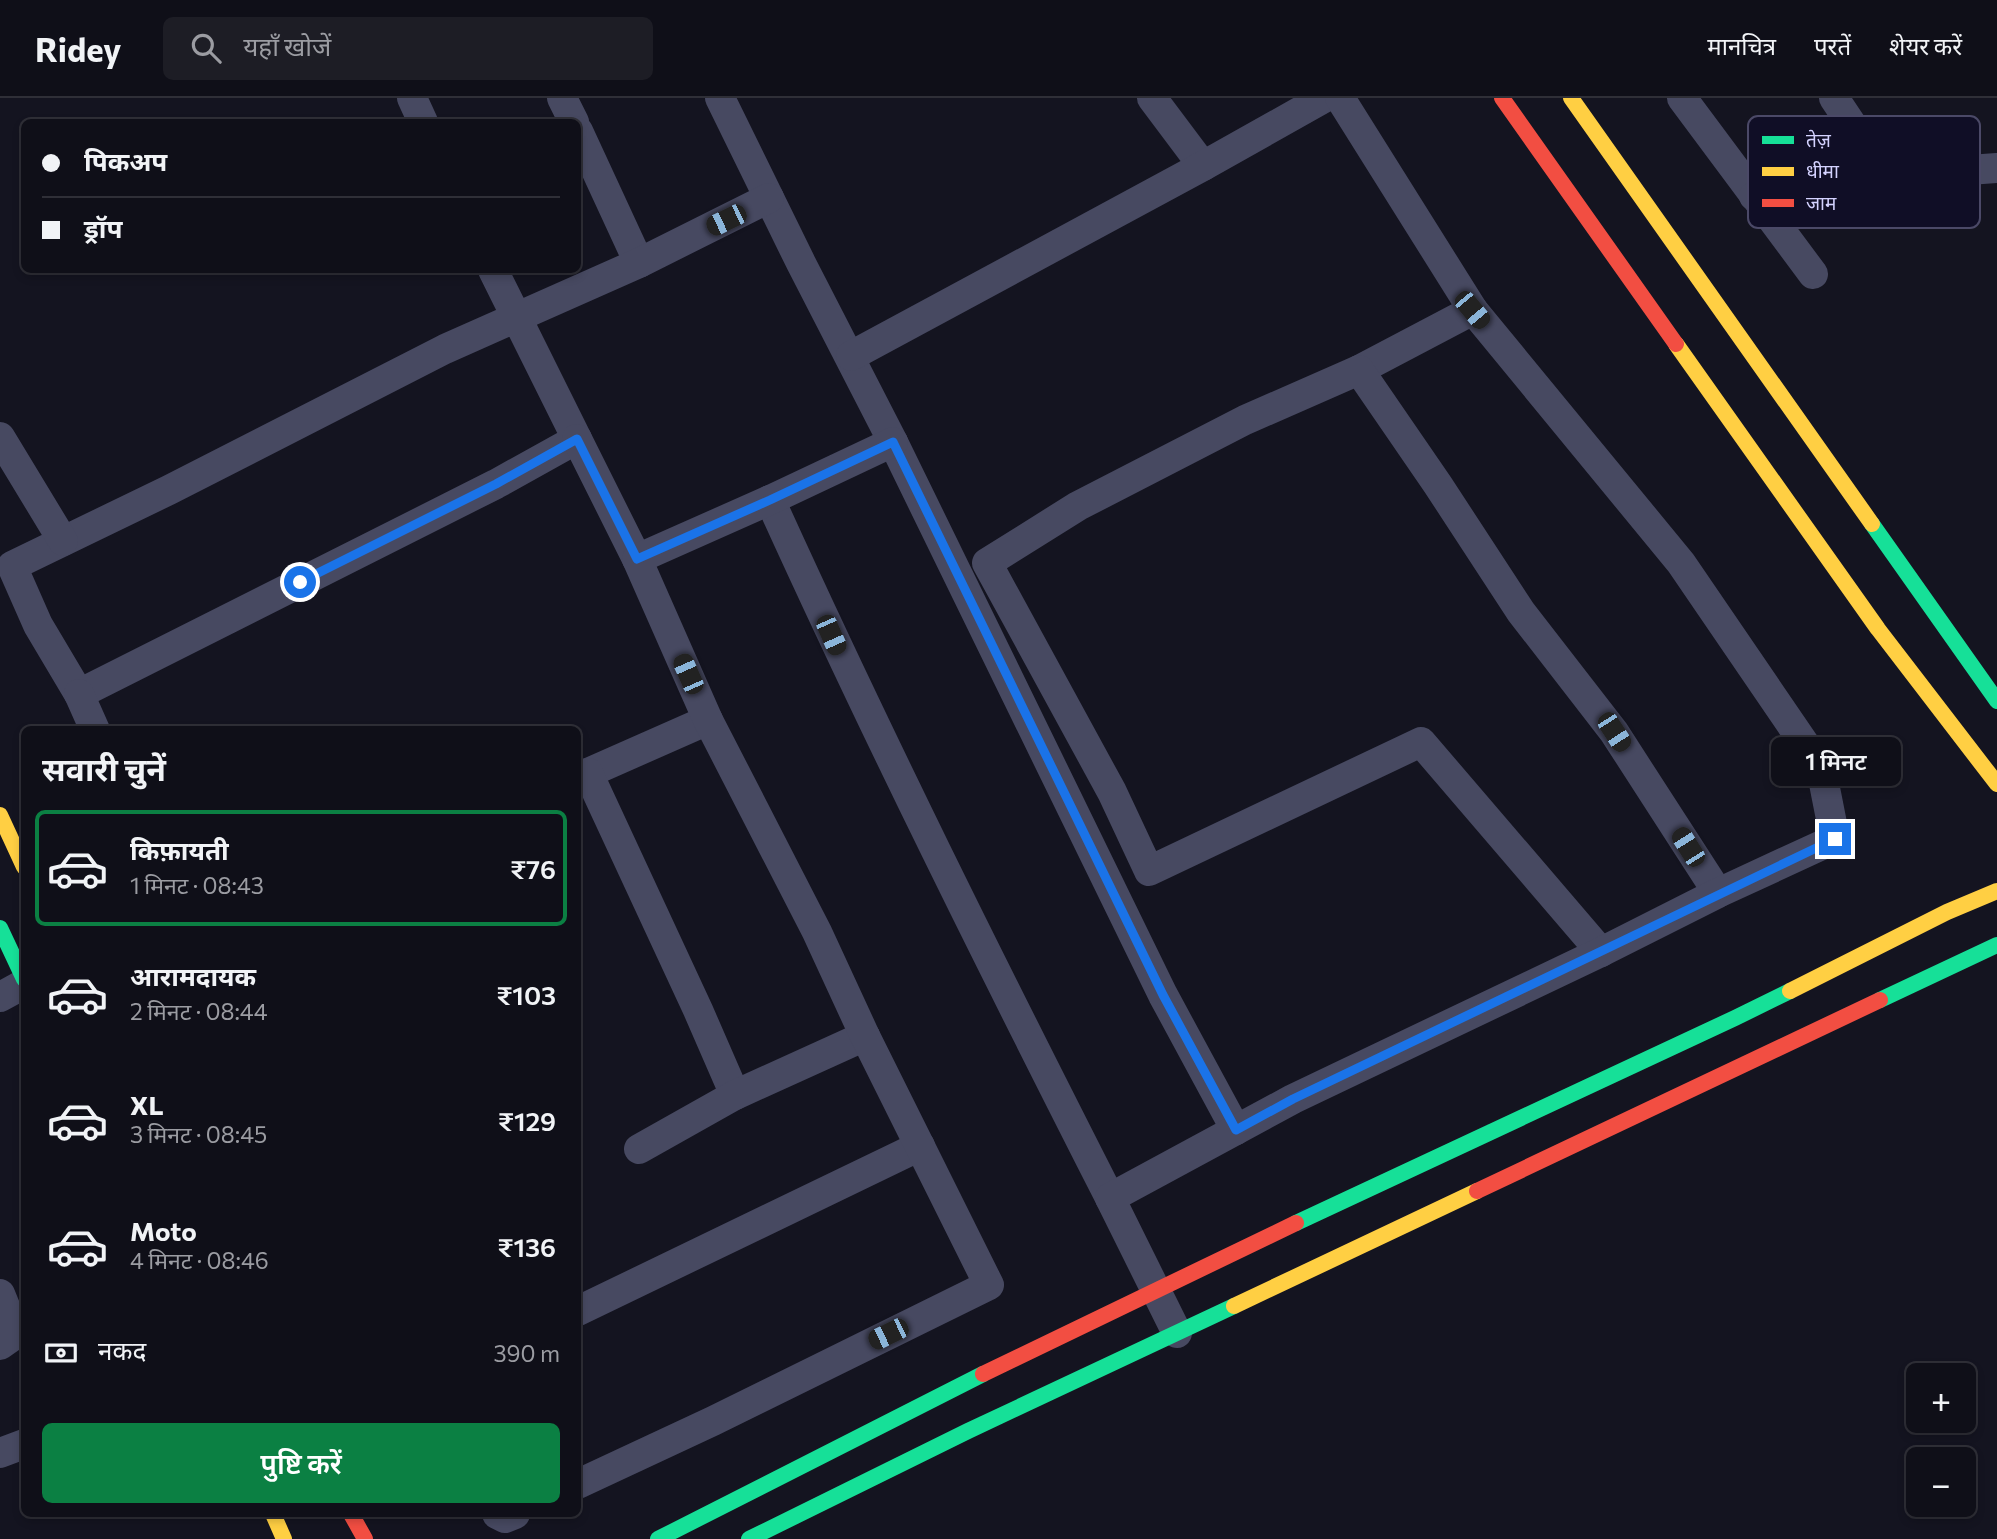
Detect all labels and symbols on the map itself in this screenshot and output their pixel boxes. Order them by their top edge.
legend [1748,116,1980,228]
text: तेज़ [1806,128,1832,151]
text: धीमा [1806,159,1840,182]
text: जाम [1806,191,1837,214]
car [703,201,750,239]
car [1451,287,1494,333]
route start [284,566,316,598]
car [813,612,850,658]
car [670,651,707,697]
car [1594,709,1635,755]
callout: 1 मिनट [1770,738,1900,786]
route end [1819,823,1851,855]
car [1668,824,1709,870]
car [865,1315,912,1353]

